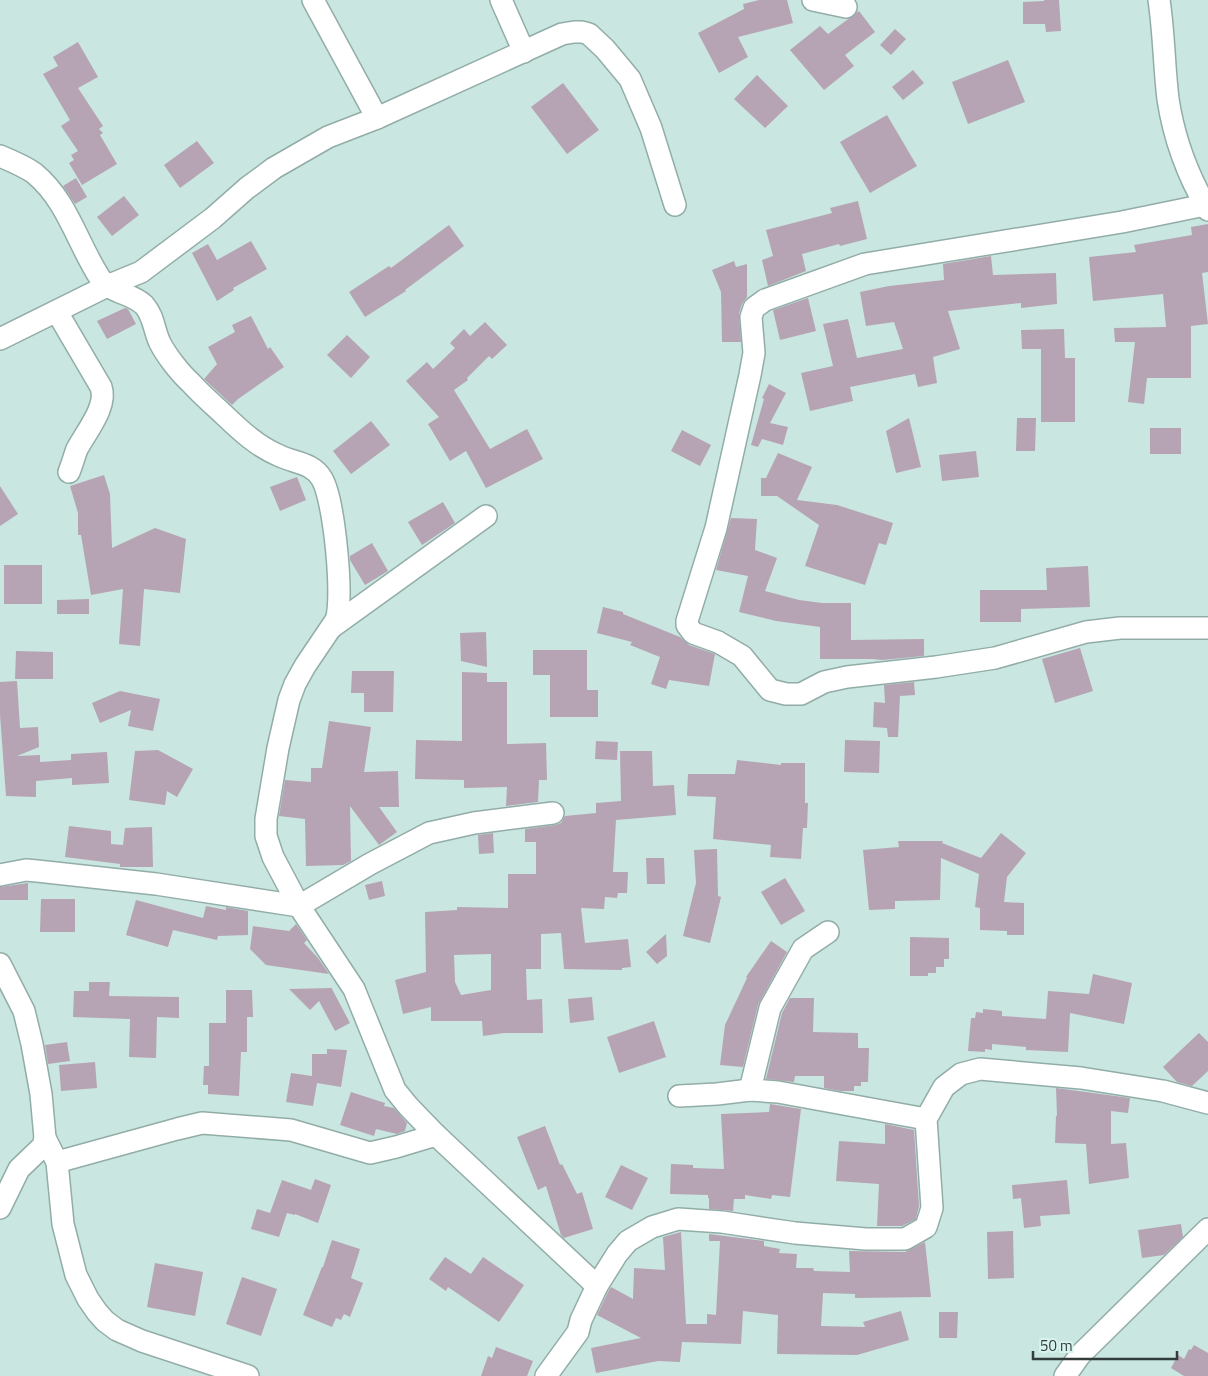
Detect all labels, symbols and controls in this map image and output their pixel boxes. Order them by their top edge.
scale bar [1033,1328,1177,1360]
text: 50 m [1040,1334,1073,1357]

